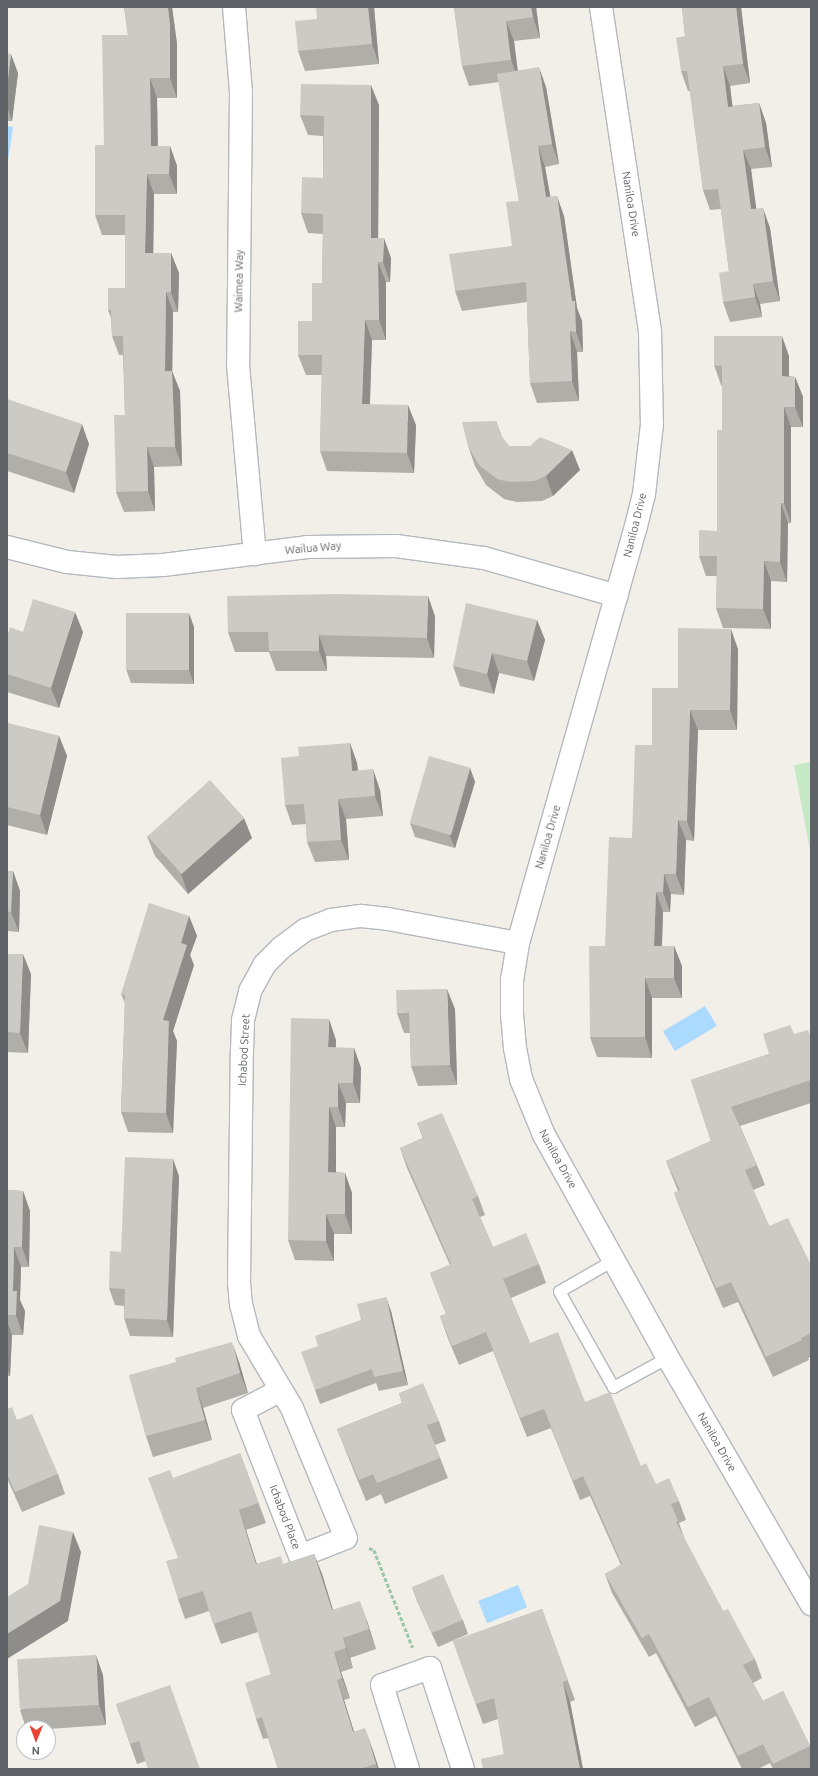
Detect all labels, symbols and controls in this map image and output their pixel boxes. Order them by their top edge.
street label: Naniloa Drive [619,170,643,238]
street label: Waimea Way [232,249,246,313]
street label: Naniloa Drive [621,491,649,559]
street label: Wailua Way [284,539,342,557]
street label: Naniloa Drive [533,803,563,871]
street label: Ichabod Street [236,1014,252,1086]
street label: Naniloa Drive [536,1127,580,1191]
street label: Naniloa Drive [695,1410,739,1474]
street label: Ichabod Place [267,1483,303,1551]
north arrow [16,1720,56,1760]
text: N [32,1745,40,1757]

